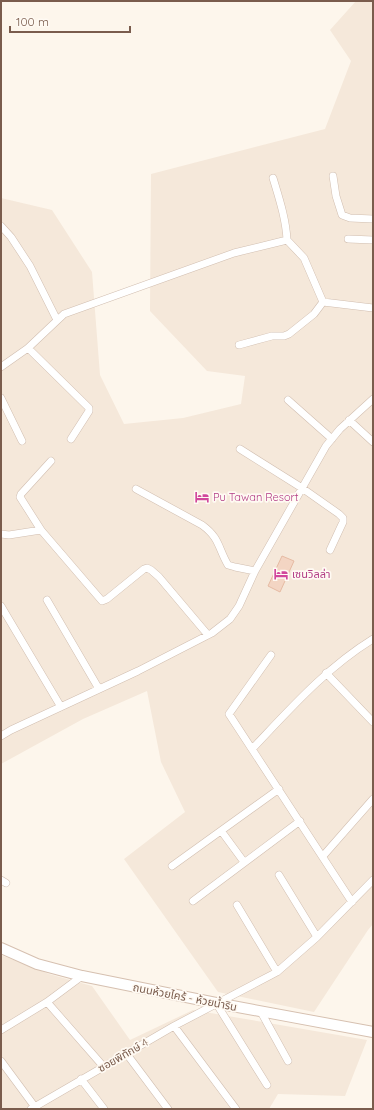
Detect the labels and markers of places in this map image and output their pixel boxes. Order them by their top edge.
hotel icon: Pu Tawan Resort [194,489,210,505]
place label: Pu Tawan Resort [213,490,299,504]
hotel icon: เซนวิลล่า [273,566,289,582]
place label: เซนวิลล่า [292,567,330,581]

